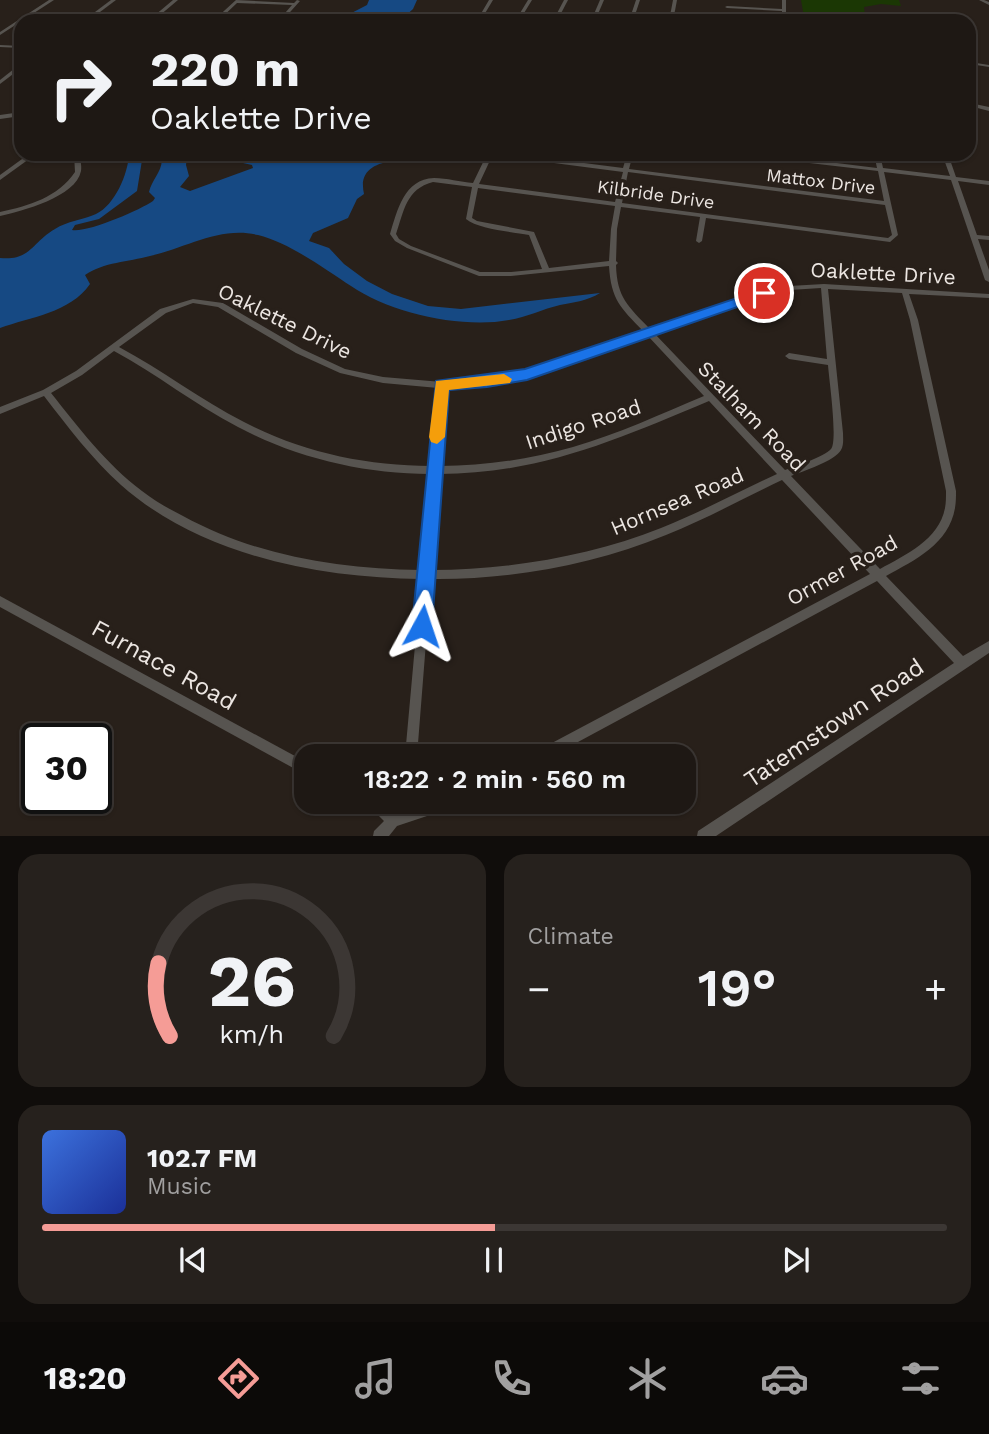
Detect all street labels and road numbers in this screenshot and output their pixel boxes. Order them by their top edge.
street label: Mattox Drive [765,164,877,198]
street label: Kilbride Drive [596,175,716,213]
street label: Oaklette Drive [810,257,956,289]
street label: Oaklette Drive [214,278,356,364]
street label: Stalham Road [693,356,811,476]
street label: Indigo Road [522,394,644,454]
street label: Hornsea Road [607,462,747,540]
street label: Ormer Road [782,529,902,611]
street label: Furnace Road [87,614,241,716]
street label: Tatemstown Road [739,653,929,793]

